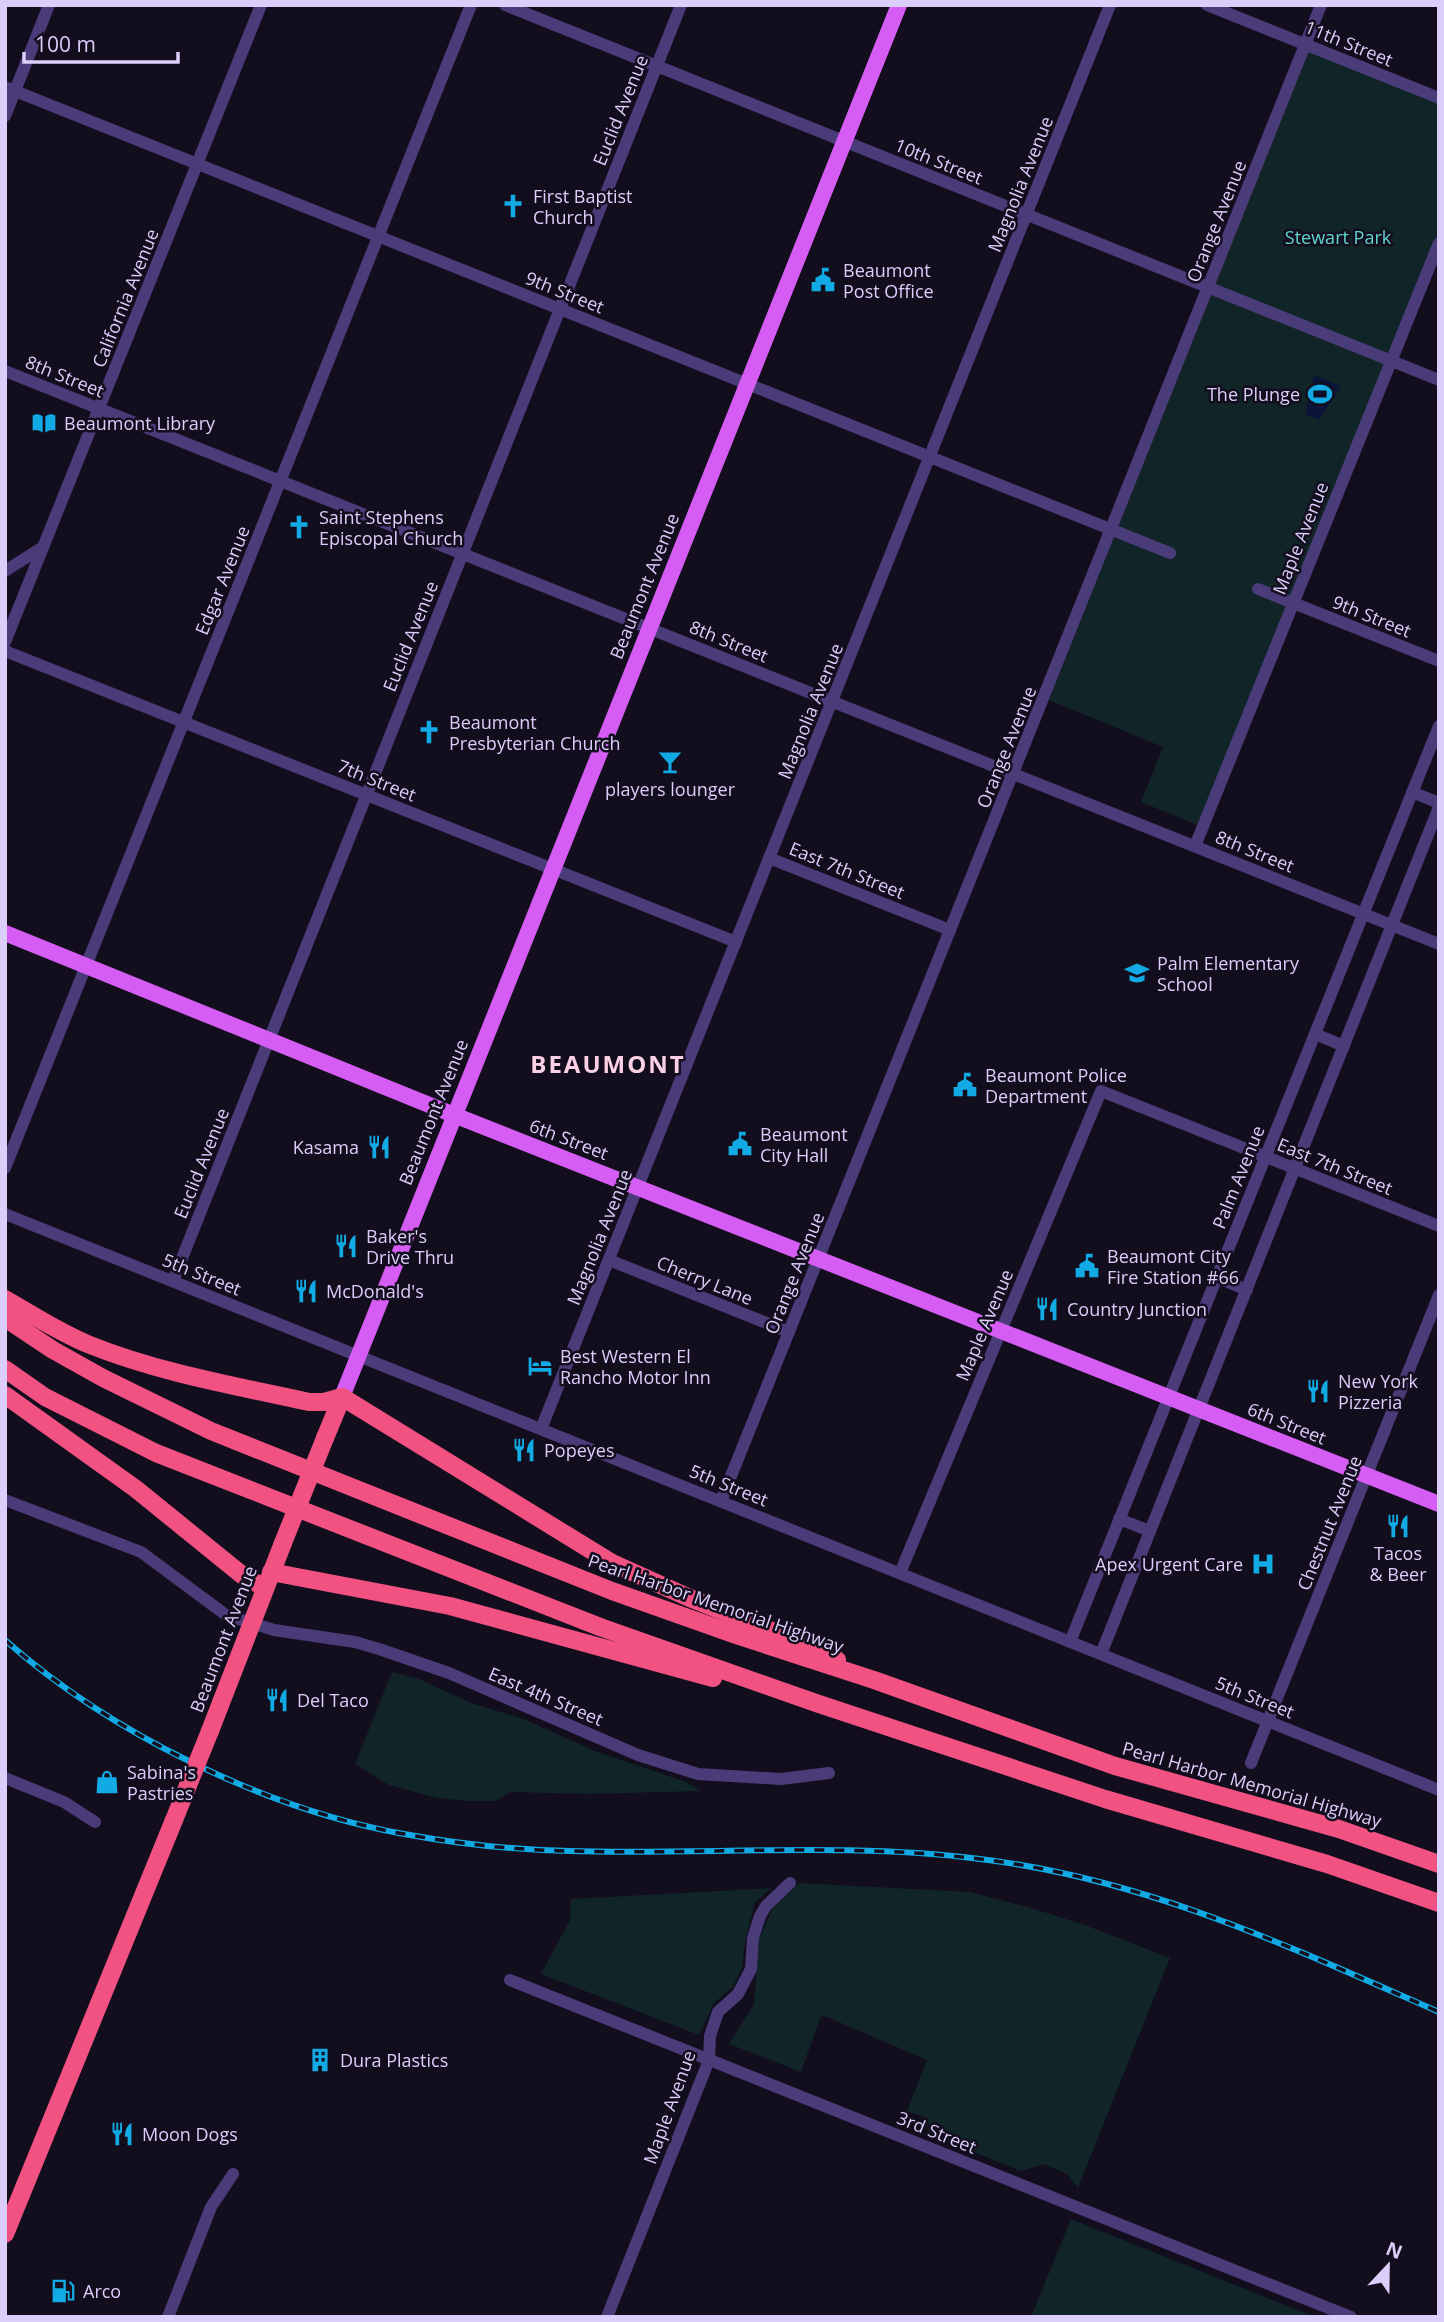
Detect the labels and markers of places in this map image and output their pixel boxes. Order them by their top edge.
place label: First Baptist Church [533,184,632,229]
church icon: First Baptist Church [499,192,527,220]
place label: Beaumont Post Office [843,258,934,303]
public building icon: Beaumont Post Office [809,266,837,294]
sports icon: The Plunge [1306,380,1334,408]
place label: The Plunge [1207,382,1300,406]
library icon: Beaumont Library [30,409,58,437]
place label: Beaumont Library [64,411,216,435]
place label: Saint Stephens Episcopal Church [319,505,463,550]
church icon: Saint Stephens Episcopal Church [285,513,313,541]
place label: Beaumont Presbyterian Church [449,710,620,755]
church icon: Beaumont Presbyterian Church [415,718,443,746]
bar icon: players lounger [656,748,684,776]
place label: players lounger [605,777,736,801]
place label: Palm Elementary School [1157,951,1300,996]
school or university icon: Palm Elementary School [1123,959,1151,987]
place label: Beaumont Police Department [985,1063,1127,1108]
public building icon: Beaumont Police Department [951,1071,979,1099]
place label: Beaumont City Hall [760,1122,848,1167]
public building icon: Beaumont City Hall [726,1130,754,1158]
restaurant icon: Kasama [365,1133,393,1161]
place label: Kasama [293,1135,359,1159]
place label: Baker's Drive Thru [366,1224,454,1269]
restaurant icon: Baker's Drive Thru [332,1232,360,1260]
place label: Beaumont City Fire Station #66 [1107,1244,1239,1289]
public building icon: Beaumont City Fire Station #66 [1073,1252,1101,1280]
restaurant icon: McDonald's [292,1277,320,1305]
place label: McDonald's [326,1279,424,1303]
restaurant icon: Country Junction [1033,1295,1061,1323]
place label: Country Junction [1067,1297,1207,1321]
place label: Best Western El Rancho Motor Inn [560,1344,711,1389]
hotel icon: Best Western El Rancho Motor Inn [526,1352,554,1380]
place label: New York Pizzeria [1338,1369,1419,1414]
restaurant icon: New York Pizzeria [1304,1377,1332,1405]
restaurant icon: Popeyes [510,1436,538,1464]
place label: Popeyes [544,1438,614,1462]
restaurant icon: Tacos & Beer [1384,1512,1412,1540]
place label: Tacos & Beer [1370,1541,1427,1586]
hospital icon: Apex Urgent Care [1249,1550,1277,1578]
place label: Apex Urgent Care [1095,1552,1243,1576]
restaurant icon: Del Taco [263,1686,291,1714]
place label: Del Taco [297,1688,369,1712]
place label: Sabina's Pastries [127,1760,196,1805]
shop icon: Sabina's Pastries [93,1768,121,1796]
building icon: Dura Plastics [306,2046,334,2074]
place label: Dura Plastics [340,2048,448,2072]
restaurant icon: Moon Dogs [108,2120,136,2148]
place label: Moon Dogs [142,2122,238,2146]
fuel station icon: Arco [49,2277,77,2305]
place label: Arco [83,2279,121,2303]

